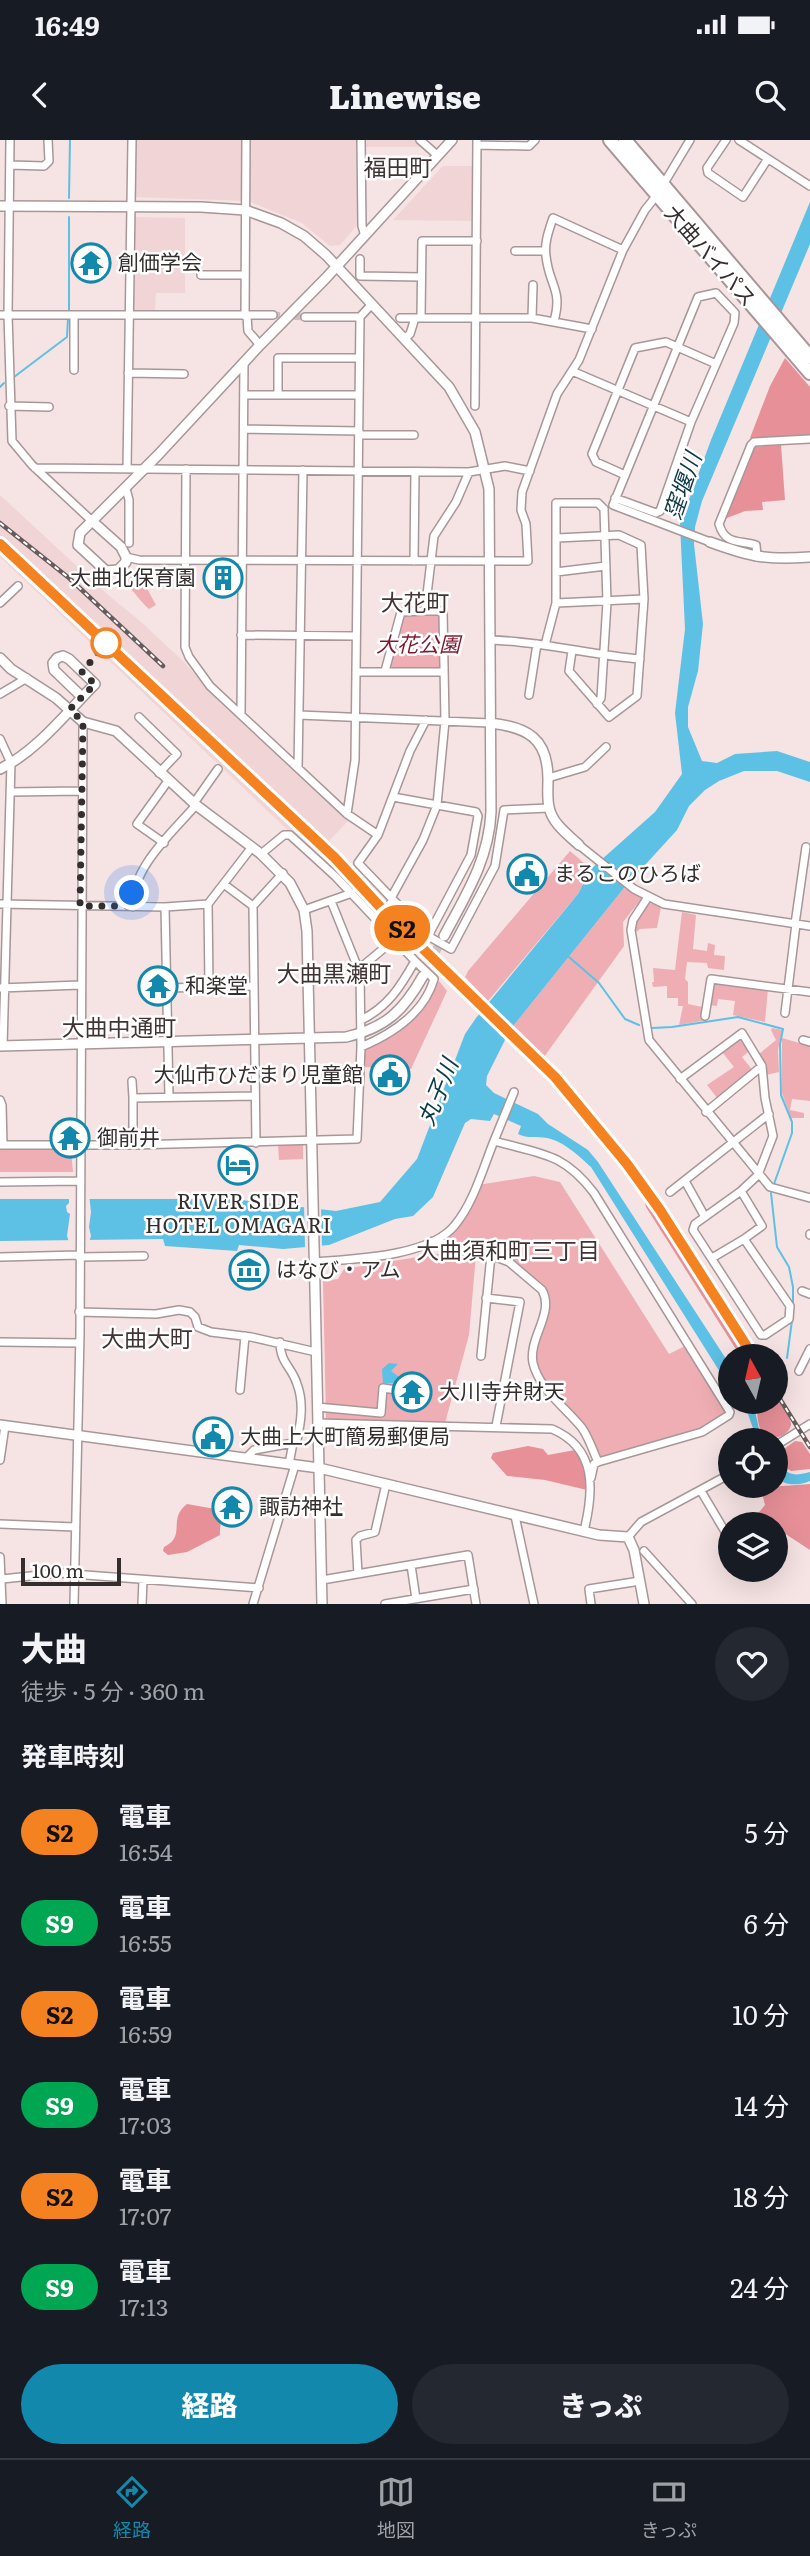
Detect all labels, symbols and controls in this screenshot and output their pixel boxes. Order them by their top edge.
text: 16:49 [35,5,100,44]
text: Linewise [329,71,481,119]
icon: back [21,76,59,114]
icon: search [751,76,789,114]
district label: 福田町 [364,149,433,183]
street label: 大曲バイパス [659,197,765,312]
temple icon: 創価学会 [70,242,112,284]
place label: 創価学会 [118,245,202,276]
water label: 窪堰川 [654,444,709,524]
building icon: 大曲北保育園 [202,557,244,599]
place label: 大曲北保育園 [70,560,196,591]
district label: 大花町 [381,584,450,618]
park label: 大花公園 [376,627,463,658]
unlabelled marker [91,628,121,658]
public building icon: まるこのひろば [506,853,548,895]
place label: まるこのひろば [554,856,701,887]
your location [114,875,149,910]
line badge: S2 [370,905,434,951]
text: S2 [388,910,416,945]
district label: 大曲黒瀬町 [277,955,392,989]
temple icon: 和楽堂 [137,965,179,1007]
place label: 和楽堂 [185,968,248,999]
district label: 大曲中通町 [62,1009,177,1043]
water label: 丸子川 [407,1050,466,1130]
public building icon: 大仙市ひだまり児童館 [369,1054,411,1096]
place label: 大仙市ひだまり児童館 [153,1057,363,1088]
temple icon: 御前井 [49,1117,91,1159]
place label: 御前井 [97,1120,160,1151]
hotel icon: RIVER SIDE HOTEL OMAGARI [217,1144,259,1186]
place label: RIVER SIDE HOTEL OMAGARI [145,1184,331,1239]
district label: 大曲須和町三丁目 [416,1232,600,1266]
museum icon: はなび・アム [228,1249,270,1291]
place label: はなび・アム [276,1252,401,1283]
district label: 大曲大町 [101,1320,193,1354]
north arrow [718,1344,788,1414]
map controls [718,1344,788,1582]
temple icon: 大川寺弁財天 [391,1371,433,1413]
place label: 大川寺弁財天 [439,1374,565,1405]
public building icon: 大曲上大町簡易郵便局 [192,1416,234,1458]
place label: 大曲上大町簡易郵便局 [240,1419,450,1450]
button: locate [718,1428,788,1498]
temple icon: 諏訪神社 [211,1486,253,1528]
place label: 諏訪神社 [259,1489,343,1520]
button: layers [718,1512,788,1582]
scale bar [21,1555,121,1587]
text: 100 m [32,1556,84,1584]
text: 大曲 [21,1622,87,1671]
button: heart [715,1627,789,1701]
text: 徒歩 · 5 分 · 360 m [21,1673,205,1707]
text: 発車時刻 [21,1735,125,1774]
text: 電車 [119,1795,171,1834]
text: 5 分 [745,1812,789,1851]
text: S2 [46,1814,73,1849]
text: 16:54 [119,1834,173,1868]
text: 電車 [119,1886,171,1925]
text: 6 分 [744,1903,789,1942]
text: S9 [45,1905,74,1940]
text: 16:55 [119,1925,172,1959]
text: 電車 [119,1977,171,2016]
text: 10 分 [732,1994,789,2033]
text: S2 [46,1996,73,2031]
text: 16:59 [119,2016,172,2050]
text: 電車 [119,2068,171,2107]
text: 14 分 [734,2085,789,2124]
text: S9 [45,2087,74,2122]
text: 17:03 [119,2107,172,2141]
text: 電車 [119,2159,171,2198]
text: 18 分 [733,2176,789,2215]
text: S2 [46,2178,73,2213]
text: 17:07 [119,2198,172,2232]
text: 電車 [119,2250,171,2289]
text: 24 分 [730,2267,789,2306]
text: S9 [45,2269,74,2304]
text: 17:13 [119,2289,168,2323]
button: 経路 [21,2364,398,2444]
button: きっぷ [412,2364,789,2444]
tab: 経路 [113,2473,151,2543]
tab: 地図 [377,2473,415,2543]
tab: きっぷ [641,2473,697,2543]

